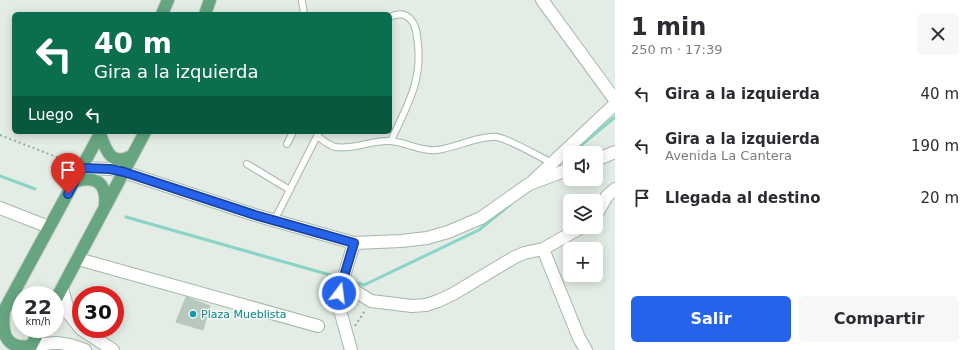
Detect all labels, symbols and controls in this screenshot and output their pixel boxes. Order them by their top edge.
text: 1 min [631,13,706,41]
button: close [917,13,959,55]
text: 40 m [94,27,172,60]
icon: left [28,28,80,80]
text: 250 m · 17:39 [631,42,722,57]
text: Gira a la izquierda [94,61,259,82]
icon: left [631,83,653,105]
text: Gira a la izquierda [665,85,820,103]
text: 40 m [921,85,959,103]
icon: left [82,104,104,126]
text: Luego [28,106,74,124]
text: Gira a la izquierda [665,130,820,148]
icon: left [631,135,653,157]
text: 190 m [911,137,959,155]
map controls [563,146,603,282]
button: sound [563,146,603,186]
text: Avenida La Cantera [665,148,792,163]
pin [51,153,85,194]
icon: arrive [57,159,79,181]
icon: arrive [631,187,653,209]
text: Llegada al destino [665,189,820,207]
text: 20 m [921,189,959,207]
button: layers [563,194,603,234]
button: + [563,242,603,282]
position arrow [318,272,360,314]
speed limit sign: 30 [72,286,124,338]
text: 22 [24,295,52,319]
button: Salir [631,296,791,342]
button: Compartir [799,296,959,342]
place label: Plaza Mueblista [201,308,287,321]
marker: Plaza Mueblista [188,309,198,319]
text: km/h [25,316,51,327]

